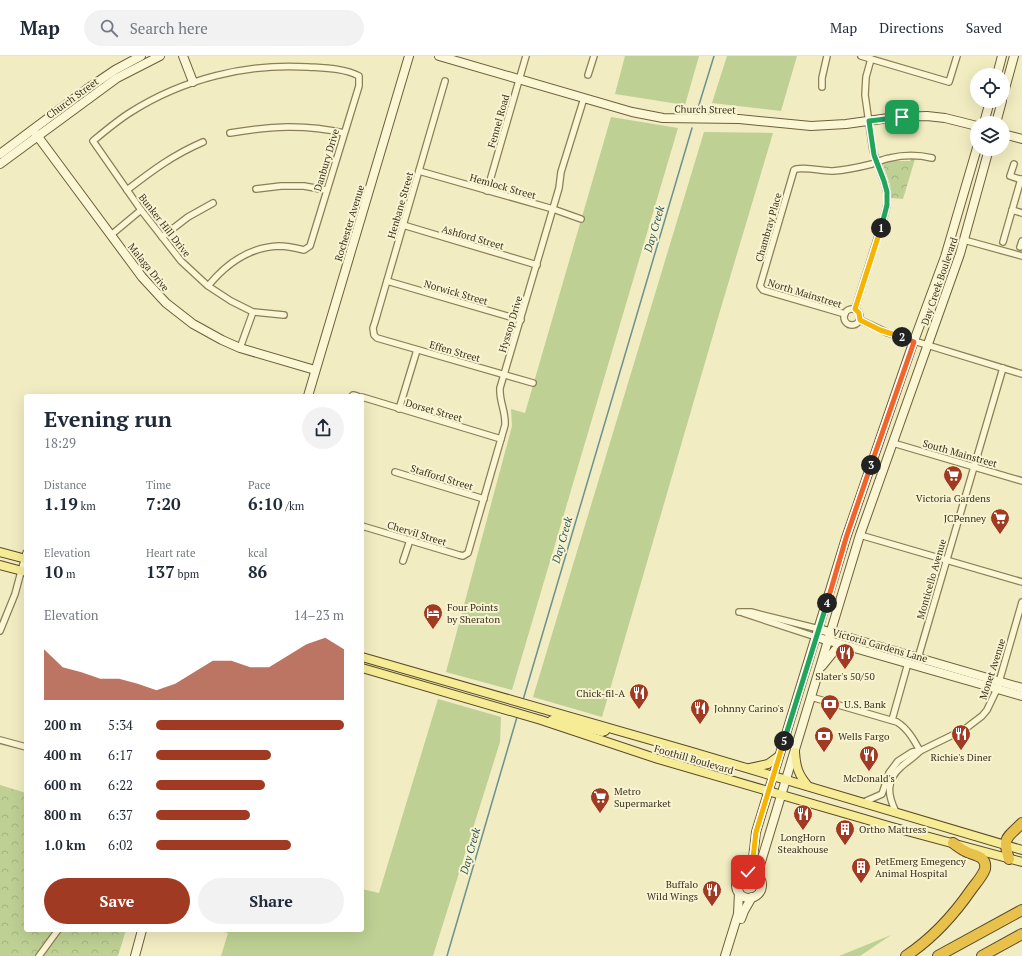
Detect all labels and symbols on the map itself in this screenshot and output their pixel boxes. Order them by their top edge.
street label: Church Street [44,75,101,122]
street label: Fennel Road [485,92,512,149]
pin [885,100,919,134]
street label: Church Street [674,102,736,117]
street label: Danbury Drive [311,127,342,193]
street label: Henbane Street [385,170,416,240]
street label: Hemlock Street [468,171,538,202]
street label: Rochester Avenue [332,183,367,263]
street label: Bunker Hill Drive [136,191,193,260]
street label: Chambray Place [752,191,785,263]
water label: Day Creek [640,203,668,255]
pin: 1 [871,218,891,238]
street label: Ashford Street [440,222,506,253]
street label: Day Creek Boulevard [918,235,961,327]
street label: Malaga Drive [125,241,172,294]
street label: North Mainstreet [766,276,844,311]
street label: Norwick Street [422,277,490,308]
street label: Hyssop Drive [496,294,525,354]
pin: 2 [892,327,912,347]
street label: Effen Street [428,338,482,365]
street label: Dorset Street [404,396,464,425]
street label: South Mainstreet [921,437,999,470]
pin: 3 [861,455,881,475]
street label: Stafford Street [409,462,475,493]
supermarket icon: Victoria Gardens [942,464,964,492]
place label: Victoria Gardens [916,492,990,505]
supermarket icon: JCPenney [989,507,1011,535]
place label: JCPenney [944,512,987,525]
water label: Day Creek [548,514,576,566]
street label: Chervil Street [386,518,448,549]
street label: Monticello Avenue [914,537,949,621]
pin: 4 [817,593,837,613]
place label: Four Points by Sheraton [447,601,500,626]
hotel icon: Four Points by Sheraton [422,602,444,630]
street label: Victoria Gardens Lane [831,626,929,665]
street label: Monet Avenue [976,637,1009,702]
restaurant icon: Slater's 50/50 [834,642,856,670]
place label: Slater's 50/50 [815,670,875,683]
restaurant icon: Chick-fil-A [628,682,650,710]
place label: Chick-fil-A [576,687,625,700]
bank icon: U.S. Bank [819,693,841,721]
restaurant icon: Johnny Carino's [689,697,711,725]
place label: U.S. Bank [844,698,887,711]
place label: Johnny Carino's [714,702,784,715]
restaurant icon: Richie's Diner [950,723,972,751]
bank icon: Wells Fargo [813,725,835,753]
place label: Wells Fargo [838,730,890,743]
pin: 5 [774,731,794,751]
street label: Foothill Boulevard [653,742,736,777]
restaurant icon: McDonald's [858,744,880,772]
place label: Richie's Diner [930,751,992,764]
place label: McDonald's [843,772,895,785]
place label: Metro Supermarket [614,785,671,810]
supermarket icon: Metro Supermarket [589,786,611,814]
restaurant icon: LongHorn Steakhouse [792,803,814,831]
building icon: Ortho Mattress [834,818,856,846]
place label: Ortho Mattress [859,823,926,836]
water label: Day Creek [456,825,484,877]
place label: LongHorn Steakhouse [778,831,828,856]
pin [731,855,765,889]
place label: PetEmerg Emegency Animal Hospital [875,855,967,880]
building icon: PetEmerg Emegency Animal Hospital [850,856,872,884]
place label: Buffalo Wild Wings [647,878,698,903]
restaurant icon: Buffalo Wild Wings [701,879,723,907]

